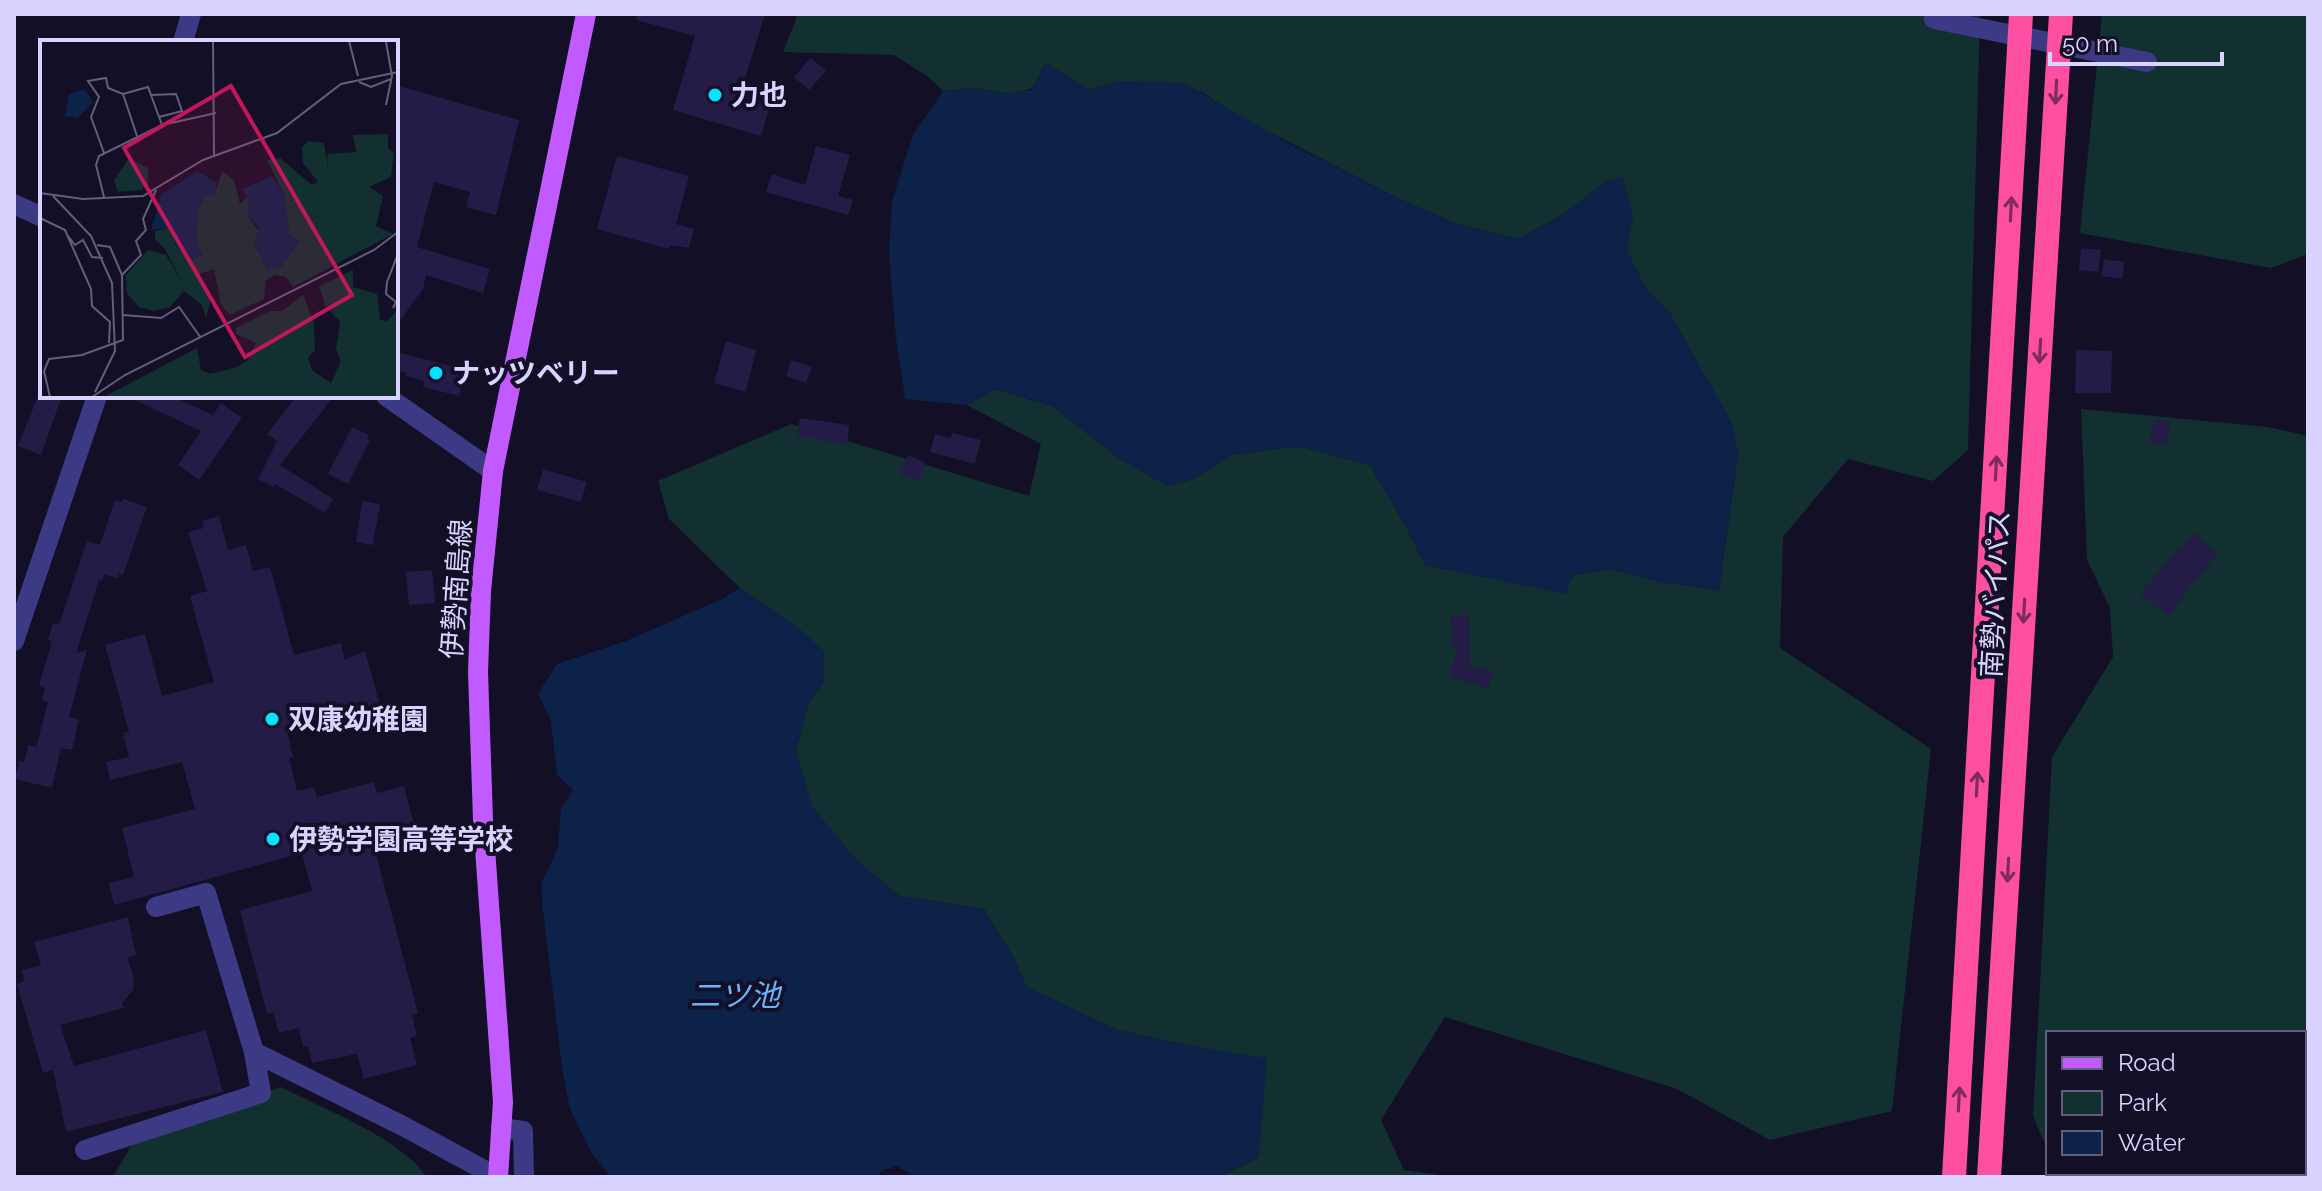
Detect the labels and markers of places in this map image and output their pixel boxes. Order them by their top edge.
place label: 力也 [731,79,787,112]
marker: 力也 [706,86,724,104]
place label: ナッツベリー [452,357,620,390]
marker: ナッツベリー [427,364,445,382]
place label: 双康幼稚園 [288,703,428,736]
marker: 双康幼稚園 [263,710,281,728]
place label: 伊勢学園高等学校 [289,823,513,856]
marker: 伊勢学園高等学校 [264,830,282,848]

